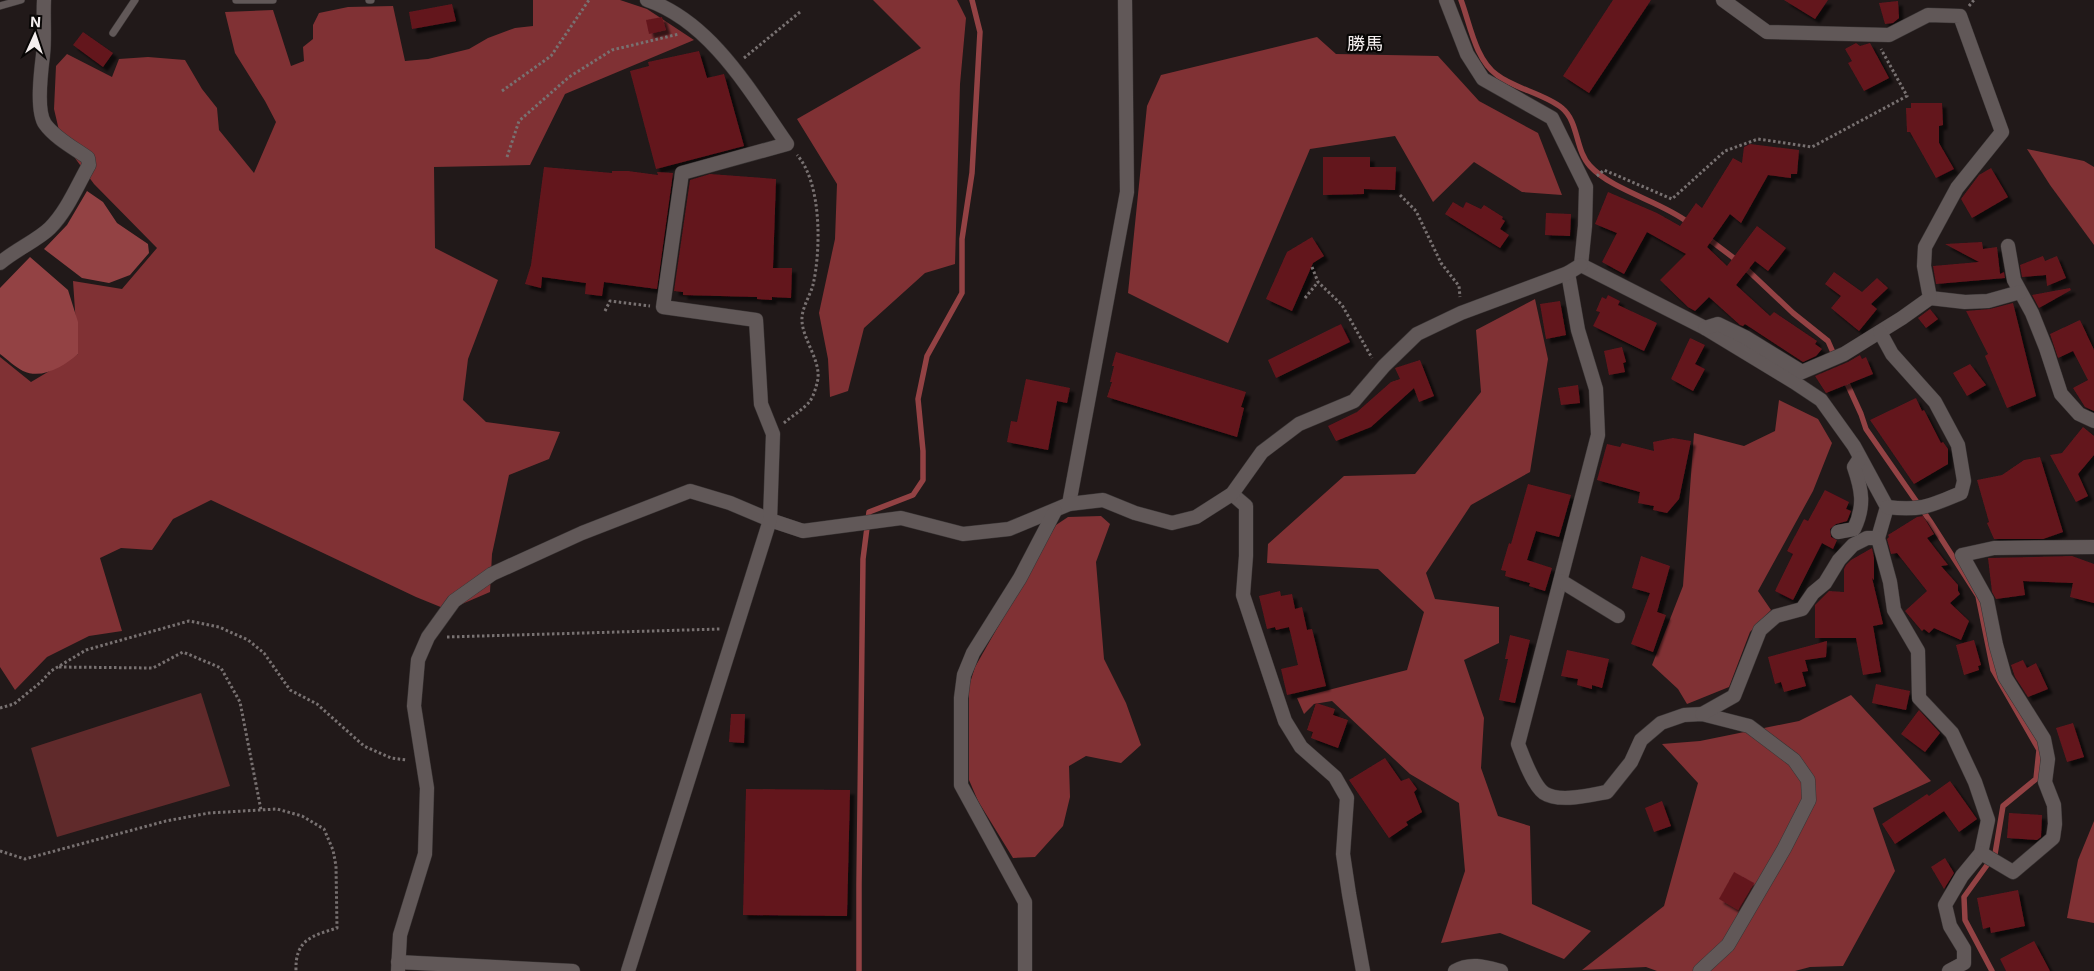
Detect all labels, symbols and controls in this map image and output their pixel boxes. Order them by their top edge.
north arrow [10,10,60,60]
text: N [30,13,41,30]
district label: 勝馬 [1347,33,1383,54]

